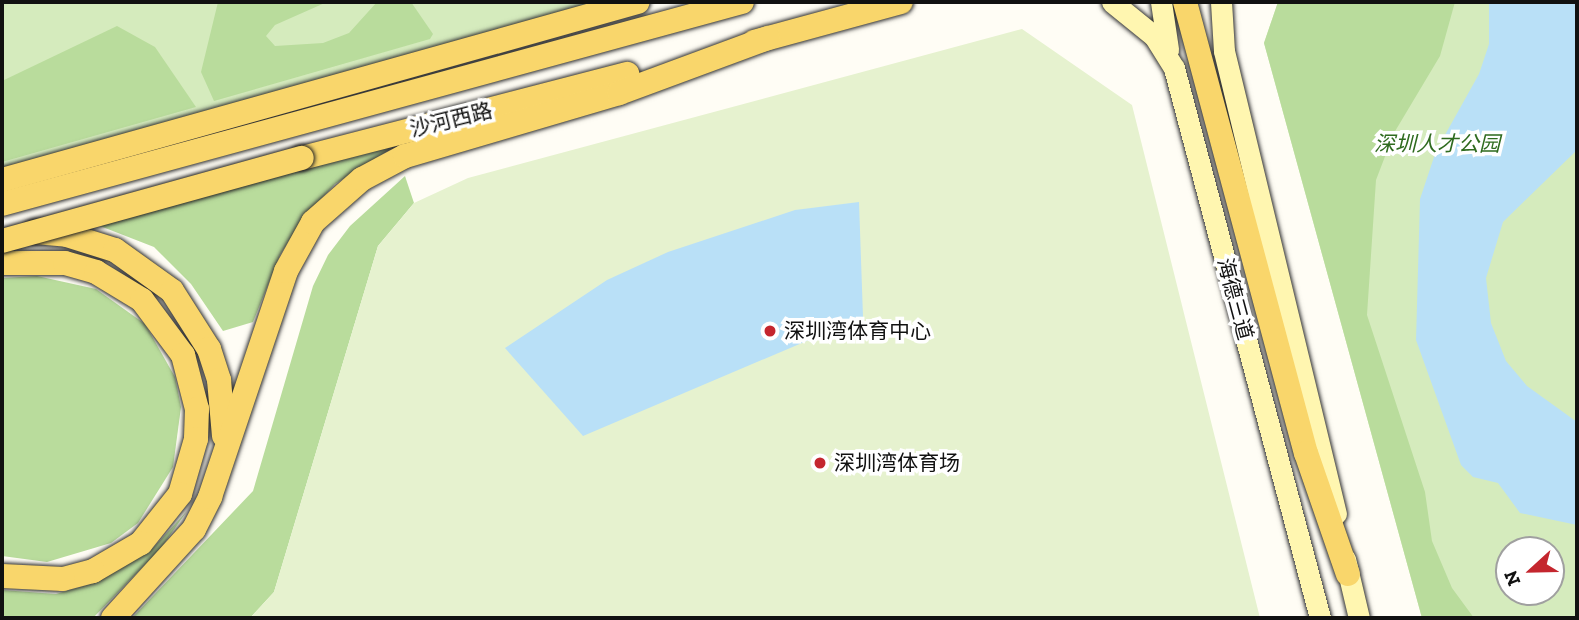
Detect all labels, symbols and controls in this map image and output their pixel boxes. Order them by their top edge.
street label: 沙河西路 [407,98,495,142]
park label: 深圳人才公园 [1374,131,1500,157]
street label: 海德三道 [1212,255,1258,343]
place label: 深圳湾体育中心 [784,318,931,344]
marker: 深圳湾体育中心 [762,323,778,339]
place label: 深圳湾体育场 [834,450,960,476]
marker: 深圳湾体育场 [812,455,828,471]
north arrow [1495,536,1565,606]
text: N [1499,567,1525,589]

